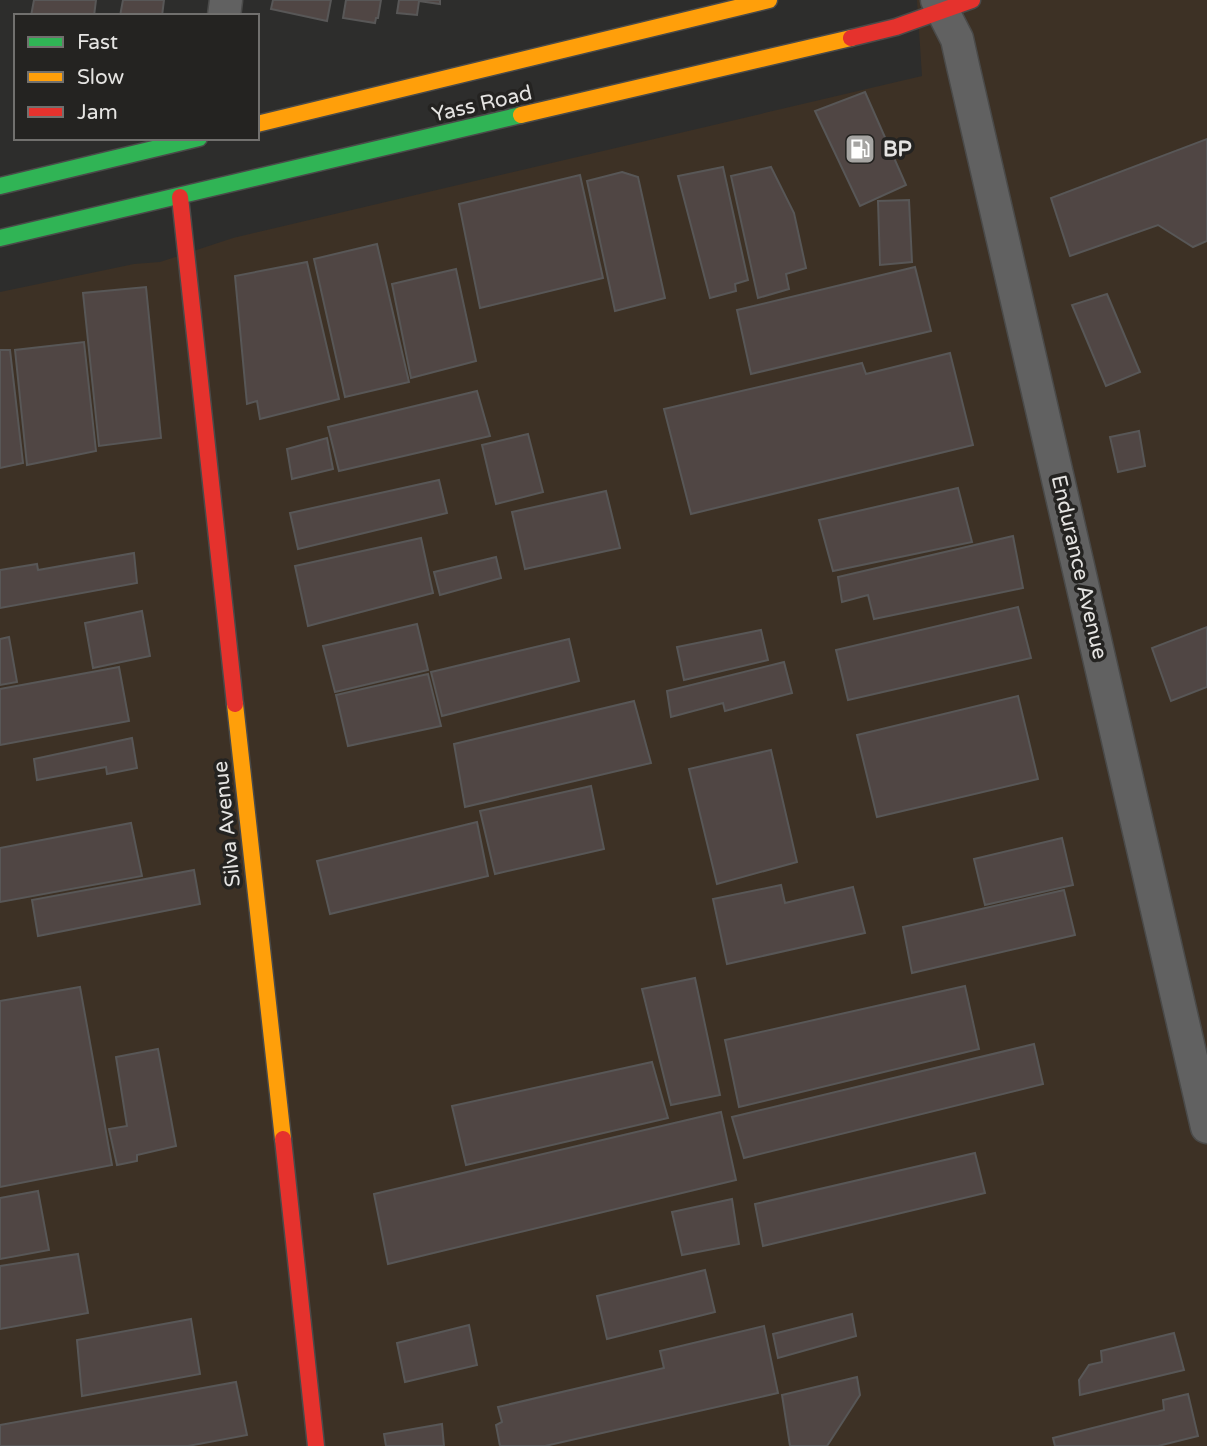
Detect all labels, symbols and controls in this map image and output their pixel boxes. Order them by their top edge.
legend [14,14,259,140]
text: Fast [77,30,118,55]
text: Slow [77,65,125,90]
street label: Yass Road [430,80,534,128]
text: Jam [77,100,118,125]
fuel station icon: BP [843,132,877,166]
place label: BP [883,137,912,162]
street label: Endurance Avenue [1046,472,1112,662]
street label: Silva Avenue [208,760,246,888]

